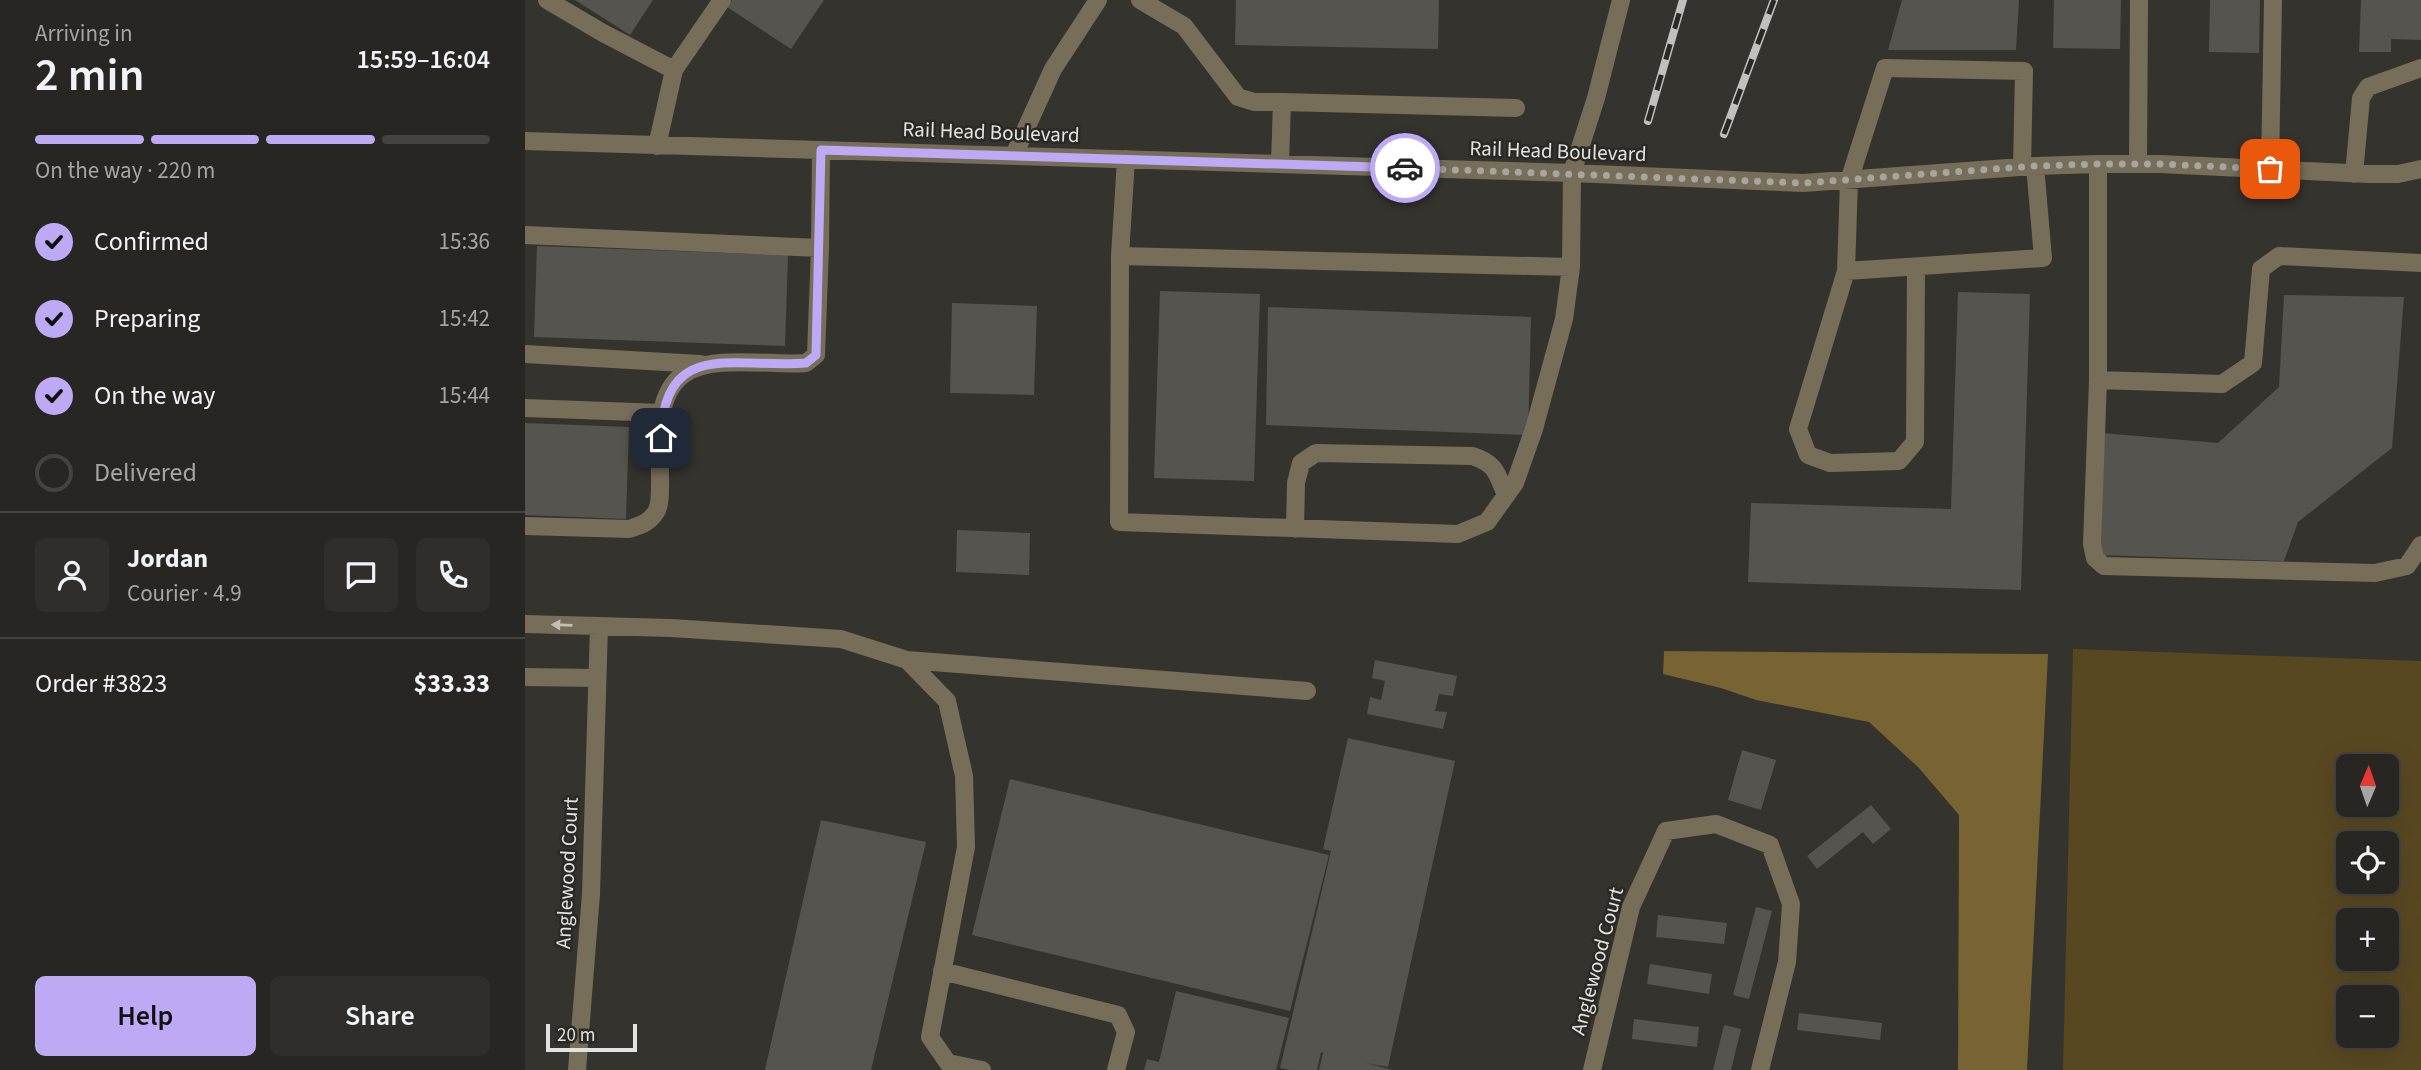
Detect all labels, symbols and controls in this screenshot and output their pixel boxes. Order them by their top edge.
text: Arriving in [35,17,133,50]
text: 15:59–16:04 [357,41,490,78]
text: 2 min [35,43,144,108]
street label: Rail Head Boulevard [902,114,1080,150]
courier [1370,133,1440,203]
street label: Rail Head Boulevard [1469,133,1647,169]
pin [2240,139,2300,199]
icon: car [1386,149,1424,187]
icon: bag [2251,150,2289,188]
text: On the way · 220 m [35,154,215,187]
icon: check [35,223,73,261]
text: Confirmed [94,223,209,260]
text: 15:36 [439,225,490,258]
icon: check [35,300,73,338]
text: Preparing [94,300,200,337]
text: 15:42 [439,302,490,335]
icon: check [35,377,73,415]
text: On the way [94,377,215,414]
text: 15:44 [439,379,490,412]
pin [631,408,691,468]
icon: home [642,419,680,457]
text: Delivered [94,454,197,491]
button: person [35,538,109,612]
button: chat [324,538,398,612]
button: phone [416,538,490,612]
text: Jordan [127,540,208,577]
text: Courier · 4.9 [127,577,242,610]
one-way arrow [551,620,573,631]
text: Order #3823 [35,665,167,702]
text: $33.33 [414,665,490,702]
north arrow [2336,754,2399,817]
map controls [2336,754,2399,1048]
street label: Anglewood Court [548,796,586,950]
button: locate [2336,831,2399,894]
street label: Anglewood Court [1563,884,1631,1038]
button: + [2336,908,2399,971]
button: Help [35,976,256,1056]
button: Share [270,976,490,1056]
button: − [2336,985,2399,1048]
scale bar [546,1021,637,1053]
text: 20 m [557,1022,595,1049]

